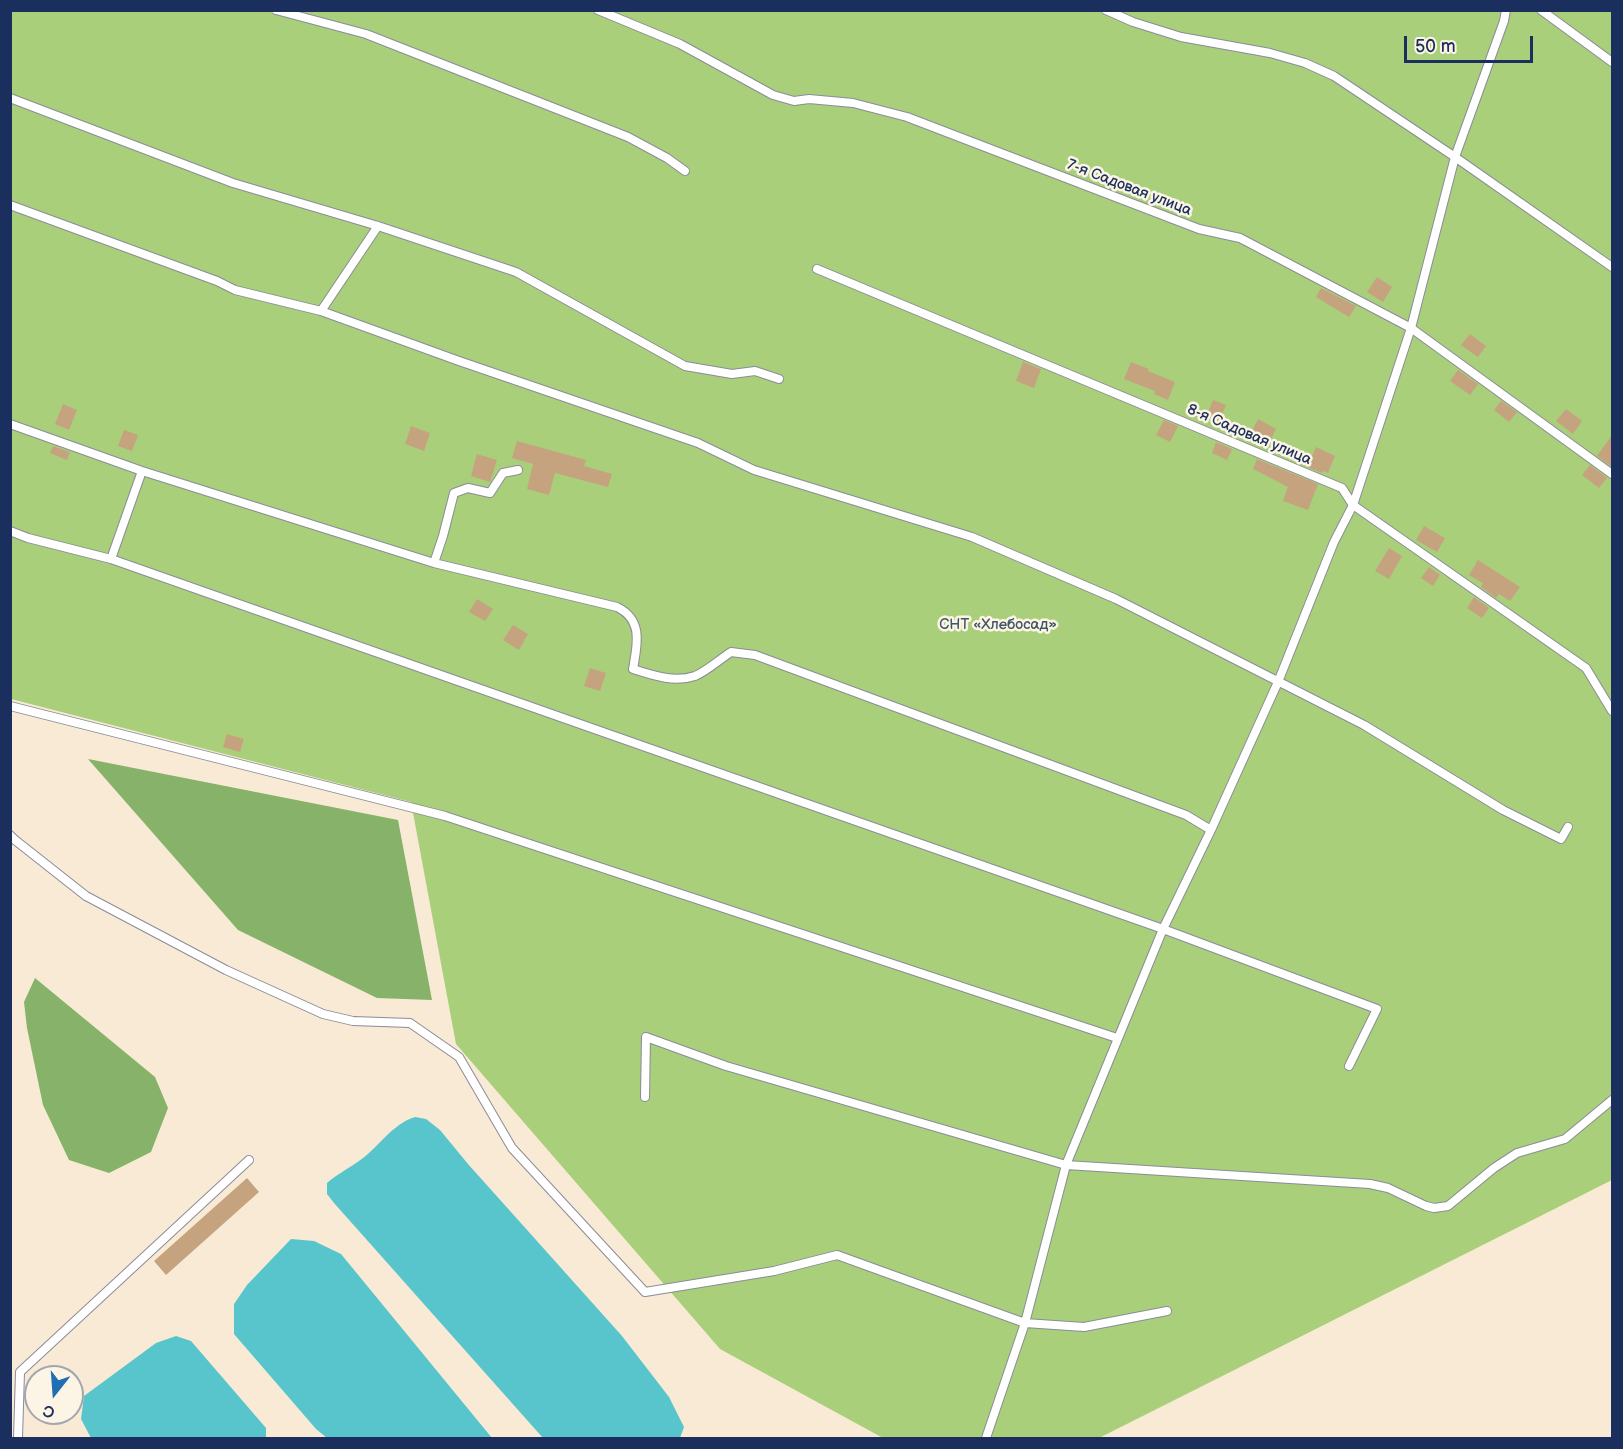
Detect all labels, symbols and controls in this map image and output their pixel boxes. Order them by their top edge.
scale bar [1407,24,1536,62]
text: 50 m [1415,36,1456,57]
street label: 7-я Садовая улица [1064,156,1194,220]
street label: 8-я Садовая улица [1184,401,1314,469]
park label: СНТ «Хлебосад» [939,616,1057,634]
north arrow [24,1365,84,1425]
text: С [41,1400,57,1421]

